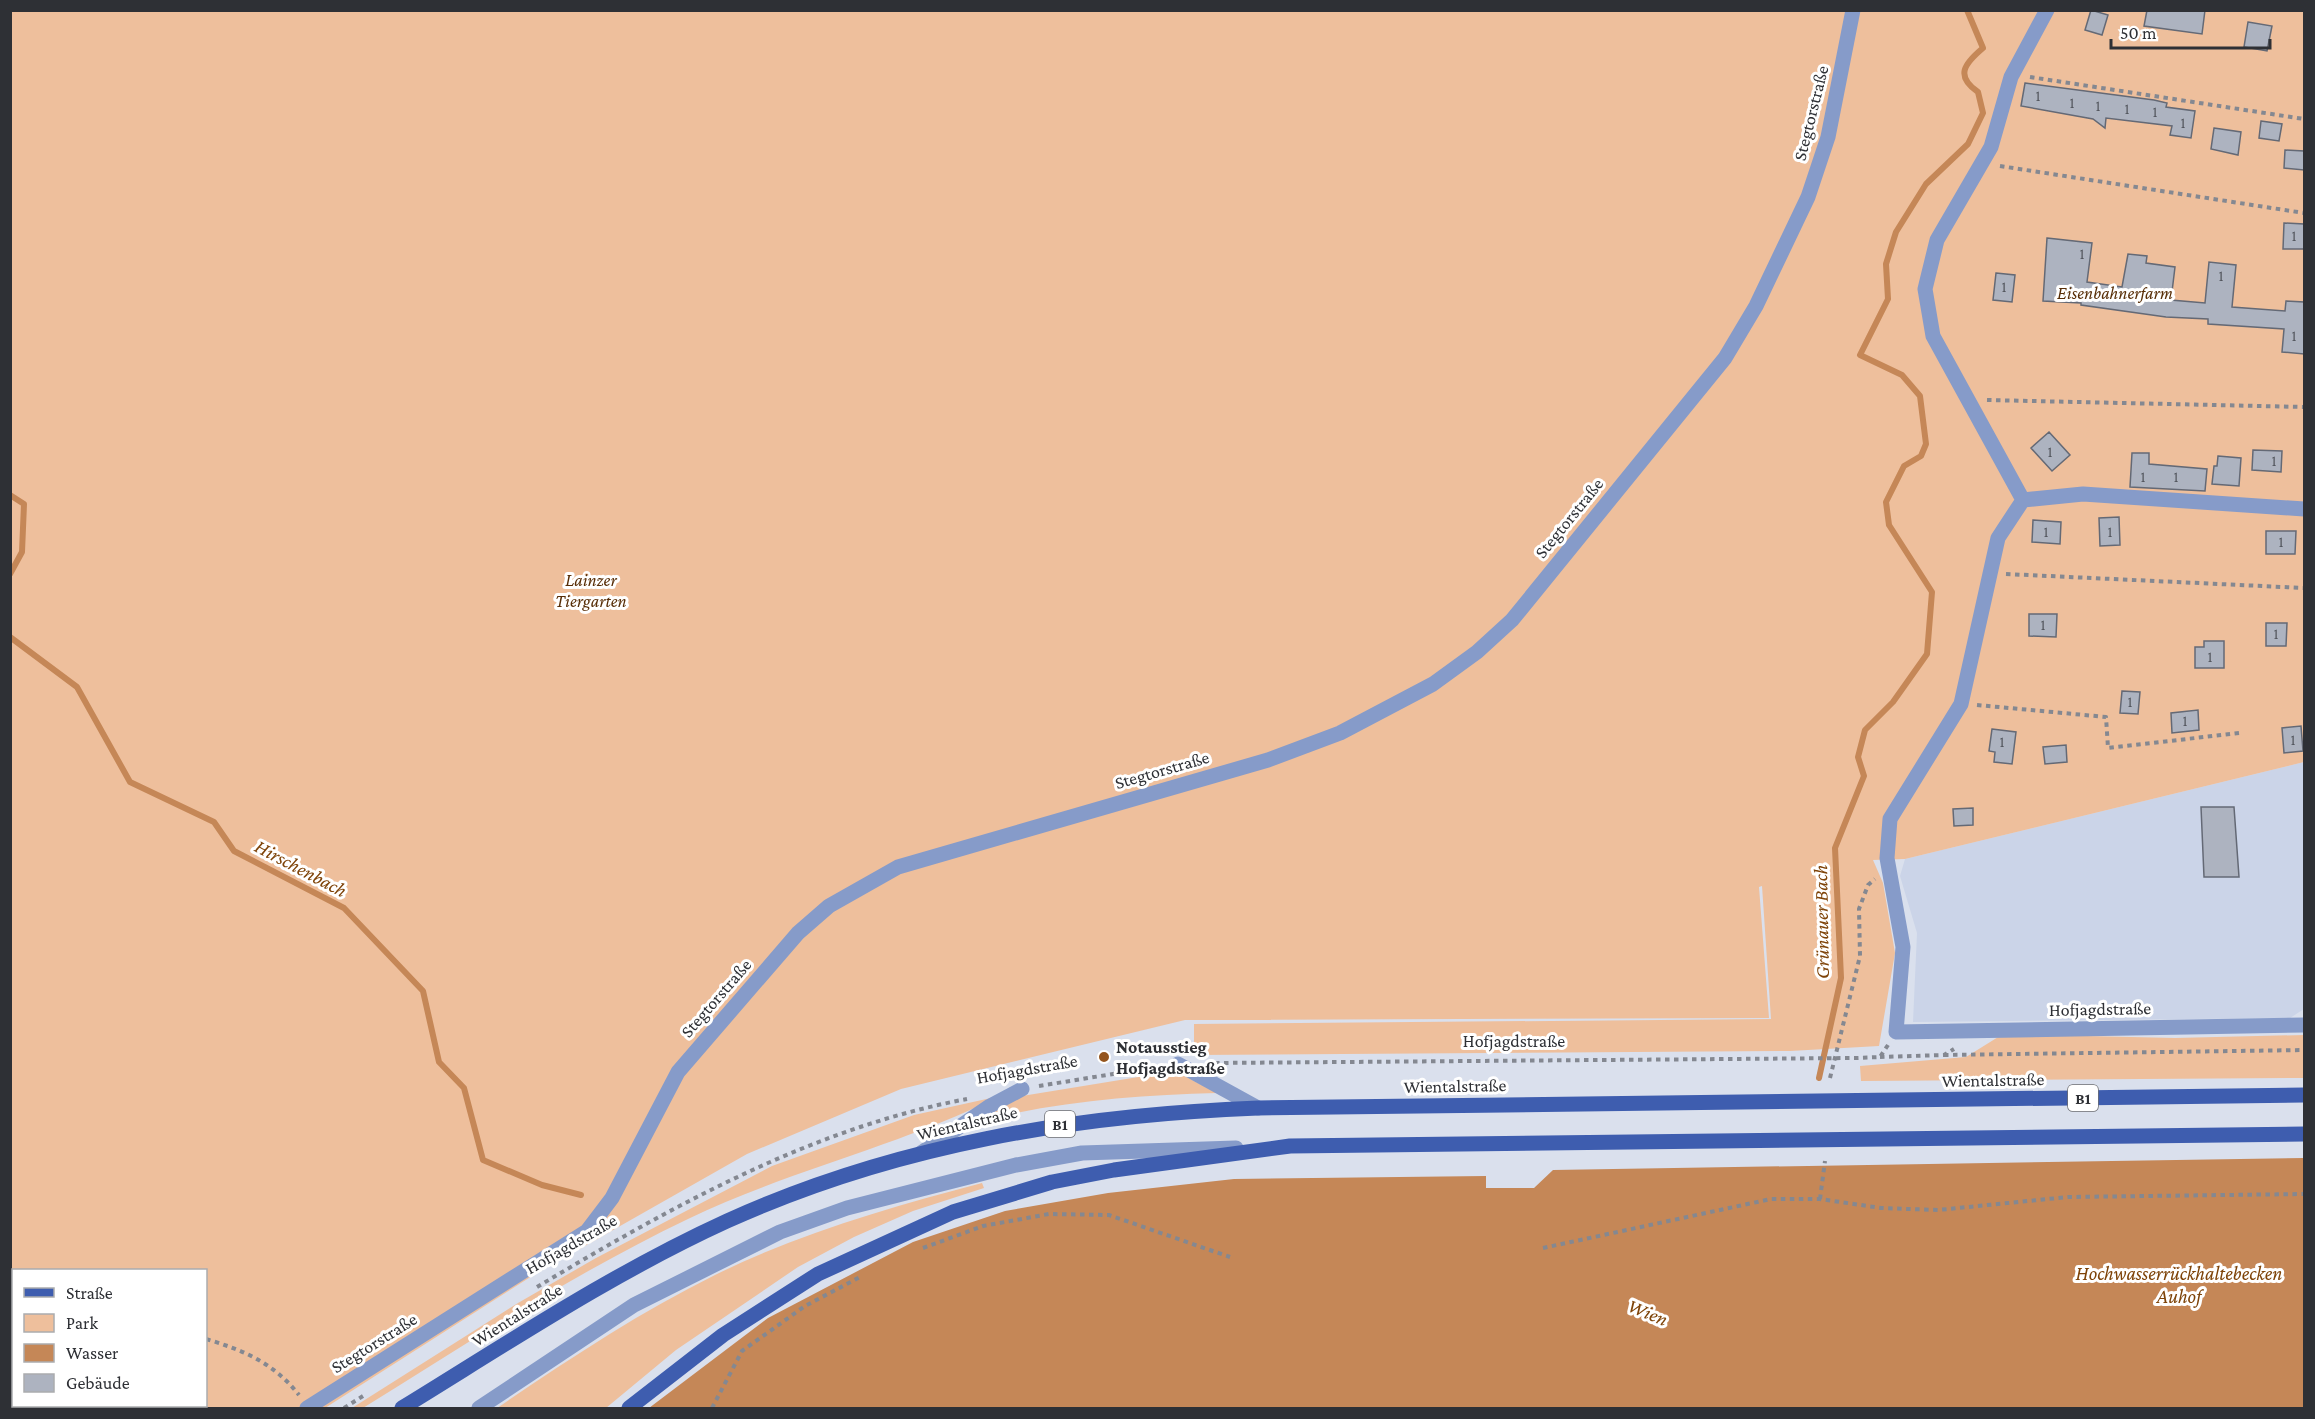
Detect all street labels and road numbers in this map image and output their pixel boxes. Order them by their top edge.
street label: Stegtorstraße [1790,63,1832,163]
street label: Stegtorstraße [1531,474,1607,562]
street label: Stegtorstraße [1113,747,1212,793]
street label: Stegtorstraße [677,955,756,1041]
street label: Hofjagdstraße [2049,998,2151,1021]
street label: Hofjagdstraße [1463,1031,1565,1052]
street label: Hofjagdstraße [975,1050,1079,1089]
street label: Wientalstraße [1941,1069,2045,1091]
street label: Wientalstraße [1403,1075,1507,1097]
road number: B1 [2068,1085,2098,1111]
street label: Wientalstraße [915,1102,1019,1144]
road number: B1 [1045,1111,1075,1137]
street label: Hofjagdstraße [522,1210,621,1279]
street label: Wientalstraße [468,1279,566,1351]
street label: Stegtorstraße [327,1309,421,1377]

